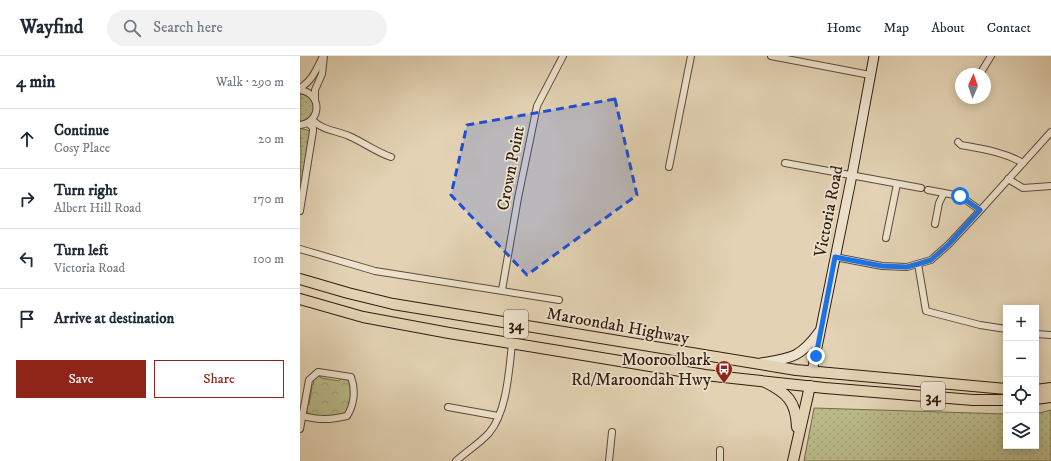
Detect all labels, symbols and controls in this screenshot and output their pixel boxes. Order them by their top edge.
search box [107,10,387,46]
text: Wayfind [20,16,83,39]
icon: search [121,17,143,39]
text: Search here [153,18,223,37]
text: Home [827,19,861,37]
text: Map [883,19,909,37]
text: About [931,19,965,37]
text: Contact [987,19,1031,37]
north arrow [955,68,991,104]
text: 4 min [16,71,55,93]
text: Walk · 290 m [216,74,284,90]
text: Continue [54,121,109,140]
street label: Crown Point [492,124,530,212]
icon: ahead [16,128,38,150]
text: 20 m [258,131,284,147]
text: Cosy Place [54,140,110,156]
street label: Victoria Road [809,163,849,260]
text: Turn right [54,181,117,200]
route start [951,187,969,205]
icon: right [16,188,38,210]
text: 170 m [253,191,284,207]
text: Albert Hill Road [54,200,141,216]
text: Turn left [54,241,108,260]
icon: left [16,248,38,270]
text: 100 m [253,251,284,267]
text: Victoria Road [54,260,125,276]
street label: Maroondah Highway [545,303,692,350]
map controls [1003,305,1039,449]
button: + [1003,305,1039,341]
icon: arrive [16,308,38,330]
text: Arrive at destination [54,309,174,328]
road number: 34 [504,310,528,338]
button: − [1003,341,1039,377]
route end [807,347,825,365]
place label: Mooroolbark Rd/Maroondah Hwy [571,349,712,391]
bus stop icon: Mooroolbark Rd/Maroondah Hwy [714,359,734,384]
button: Save [16,360,146,398]
button: Share [154,360,284,398]
button: locate [1003,377,1039,413]
road number: 34 [921,382,945,410]
button: layers [1003,413,1039,449]

